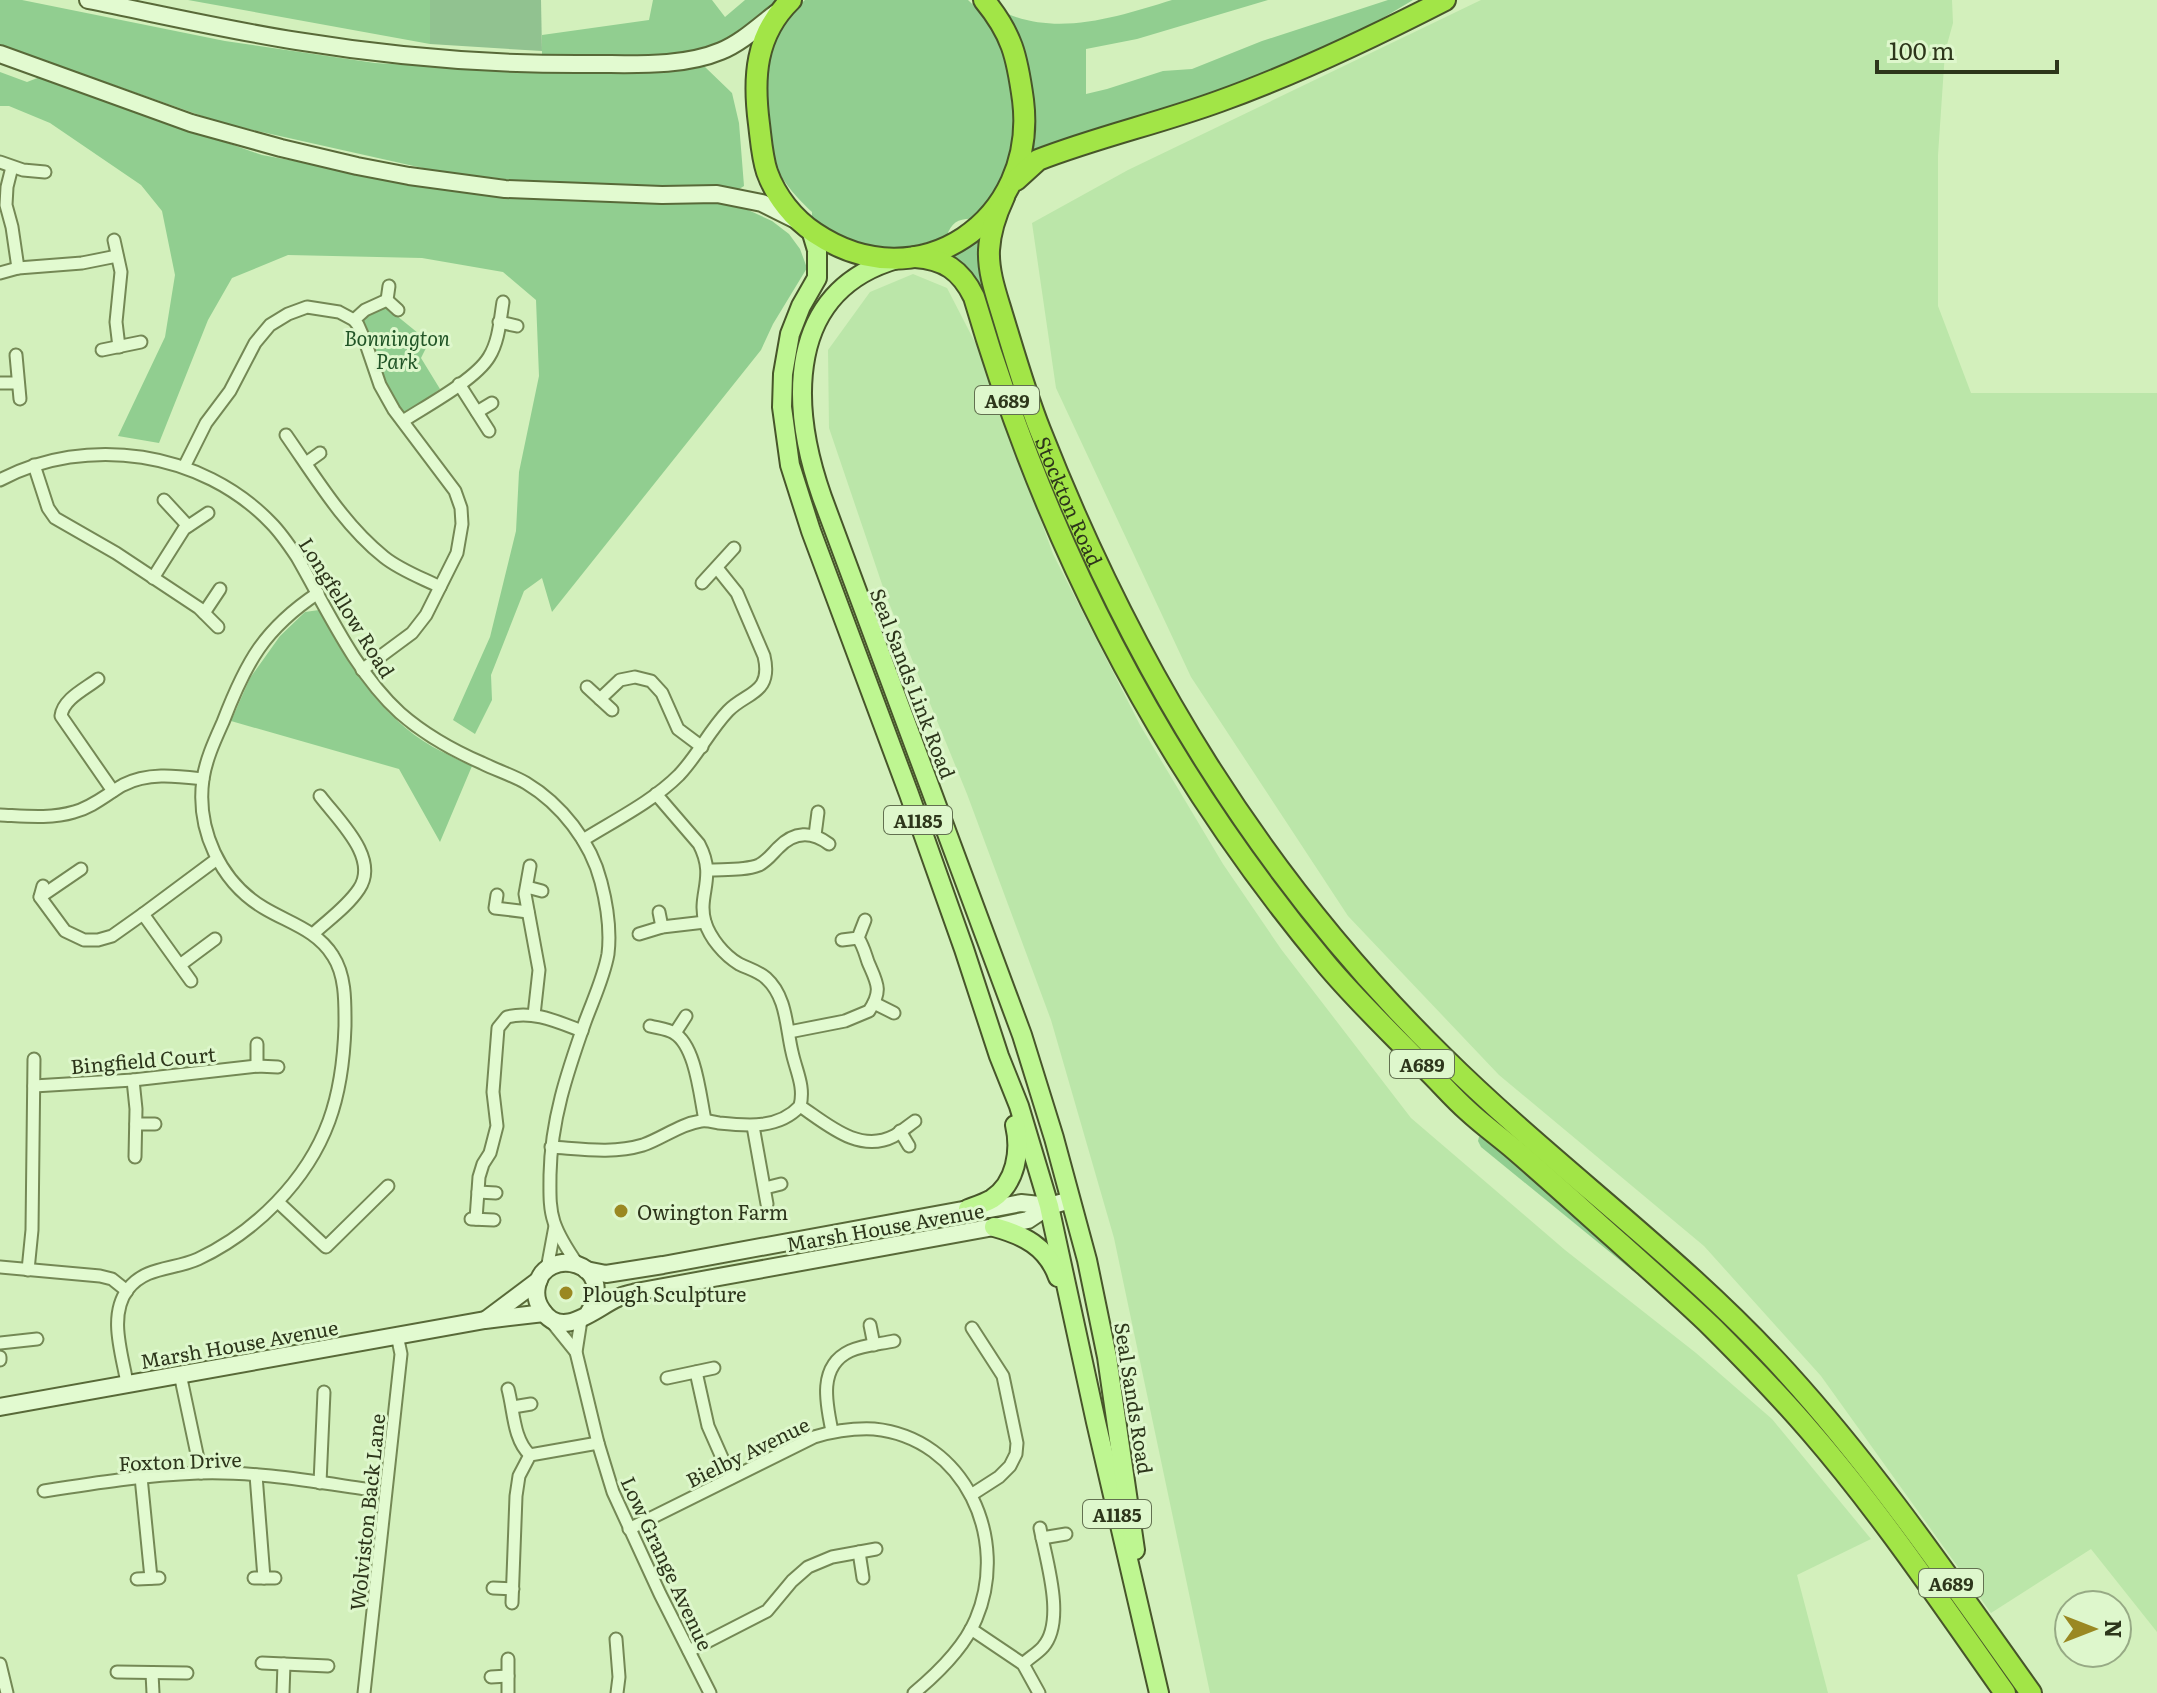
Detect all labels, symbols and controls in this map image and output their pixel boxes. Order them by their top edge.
scale bar [1877,24,2057,74]
text: 100 m [1889,32,1955,67]
park label: Bonnington Park [344,322,450,375]
road number: A689 [975,386,1039,414]
street label: Stockton Road [1029,431,1111,571]
street label: Longfellow Road [293,531,403,683]
street label: Seal Sands Link Road [864,583,964,783]
road number: A1185 [884,806,952,834]
street label: Bingfield Court [69,1038,217,1080]
road number: A689 [1390,1050,1454,1078]
street label: Marsh House Avenue [784,1194,986,1258]
place label: Owington Farm [637,1196,788,1226]
marker: Owington Farm [612,1202,630,1220]
place label: Plough Sculpture [582,1278,747,1308]
marker: Plough Sculpture [557,1284,575,1302]
street label: Marsh House Avenue [138,1311,340,1375]
street label: Seal Sands Road [1108,1320,1162,1476]
street label: Bielby Avenue [680,1408,814,1494]
street label: Wolviston Back Lane [341,1412,391,1612]
street label: Foxton Drive [118,1443,242,1477]
street label: Low Grange Avenue [614,1471,722,1655]
road number: A1185 [1083,1500,1151,1528]
road number: A689 [1919,1569,1983,1597]
north arrow [2053,1589,2133,1669]
text: N [2098,1620,2131,1638]

